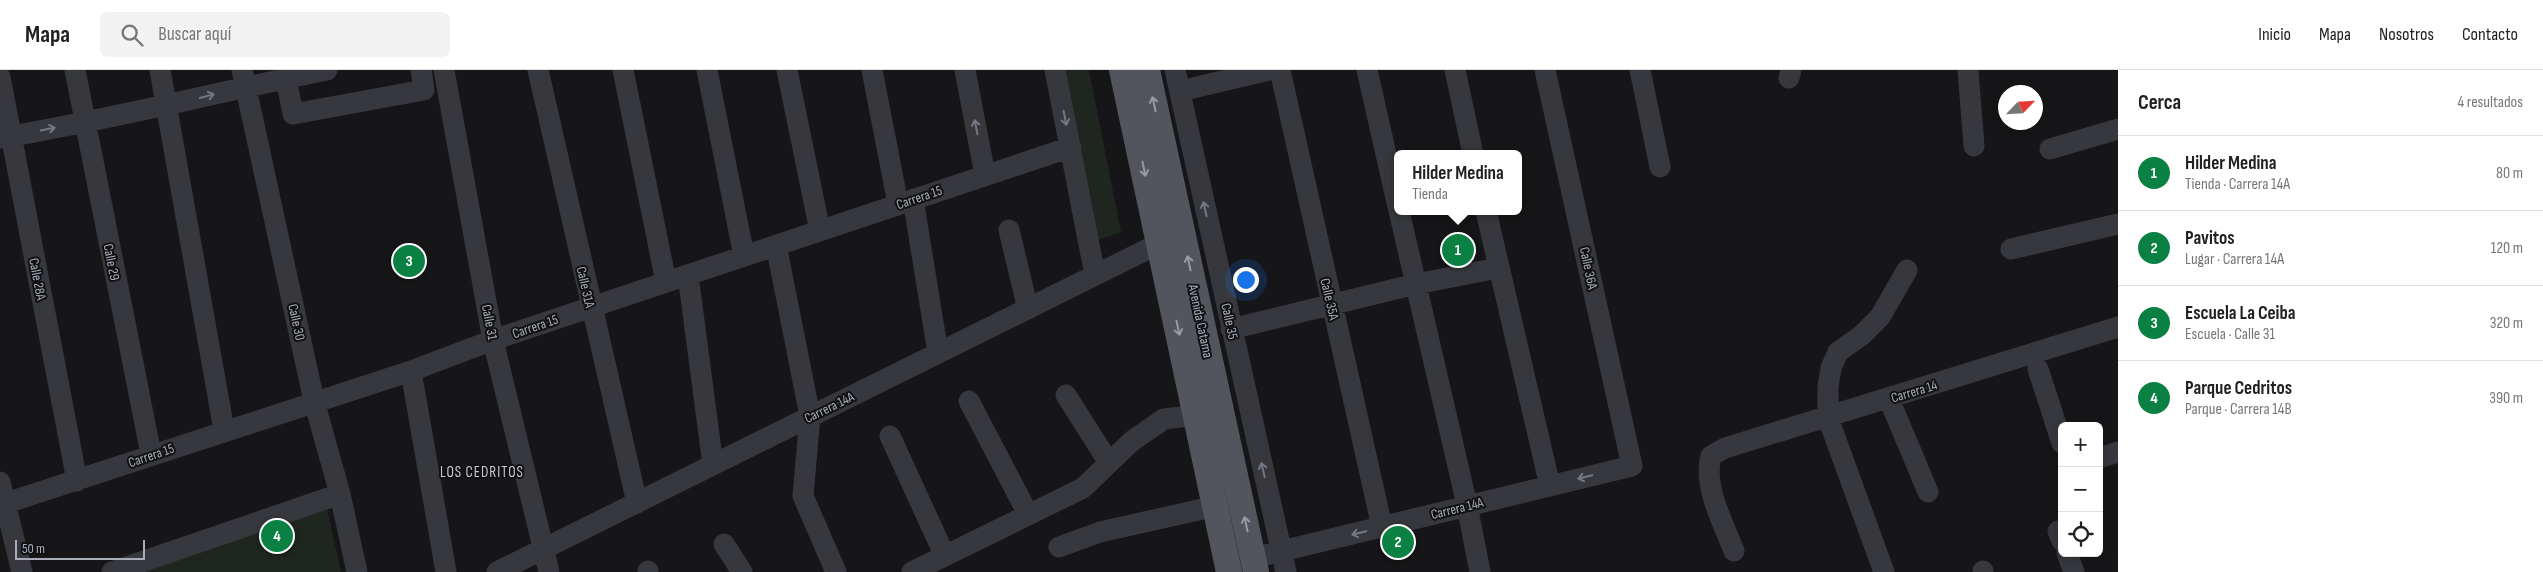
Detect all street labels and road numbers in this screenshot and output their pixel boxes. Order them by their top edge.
street label: Carrera 15 [894,182,945,213]
street label: Calle 29 [100,242,123,282]
street label: Calle 36A [1576,245,1602,292]
street label: Calle 28A [25,256,50,303]
street label: Calle 31A [573,265,599,310]
street label: Calle 35A [1316,277,1343,323]
street label: Avenida Catama [1184,282,1217,359]
street label: Calle 35 [1217,301,1242,341]
street label: Calle 30 [284,302,309,342]
street label: Calle 31 [478,303,501,341]
street label: Carrera 15 [510,311,561,342]
street label: Carrera 14 [1889,376,1940,407]
street label: Carrera 14A [801,388,858,427]
street label: Carrera 15 [126,440,177,471]
street label: Carrera 14A [1429,494,1486,523]

